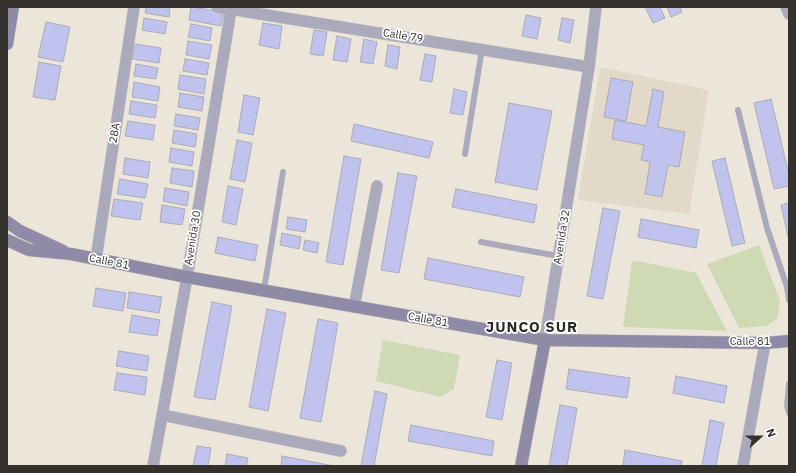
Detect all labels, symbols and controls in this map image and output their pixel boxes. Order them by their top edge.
street label: Calle 79 [382,26,424,46]
street label: 28A [107,122,123,144]
street label: Avenida 32 [551,209,573,265]
street label: Avenida 30 [182,210,204,266]
street label: Calle 81 [88,252,130,272]
street label: Calle 81 [407,310,449,330]
district label: JUNCO SUR [486,319,578,337]
street label: Calle 81 [730,335,770,349]
north arrow [740,417,780,457]
text: N [763,426,779,439]

